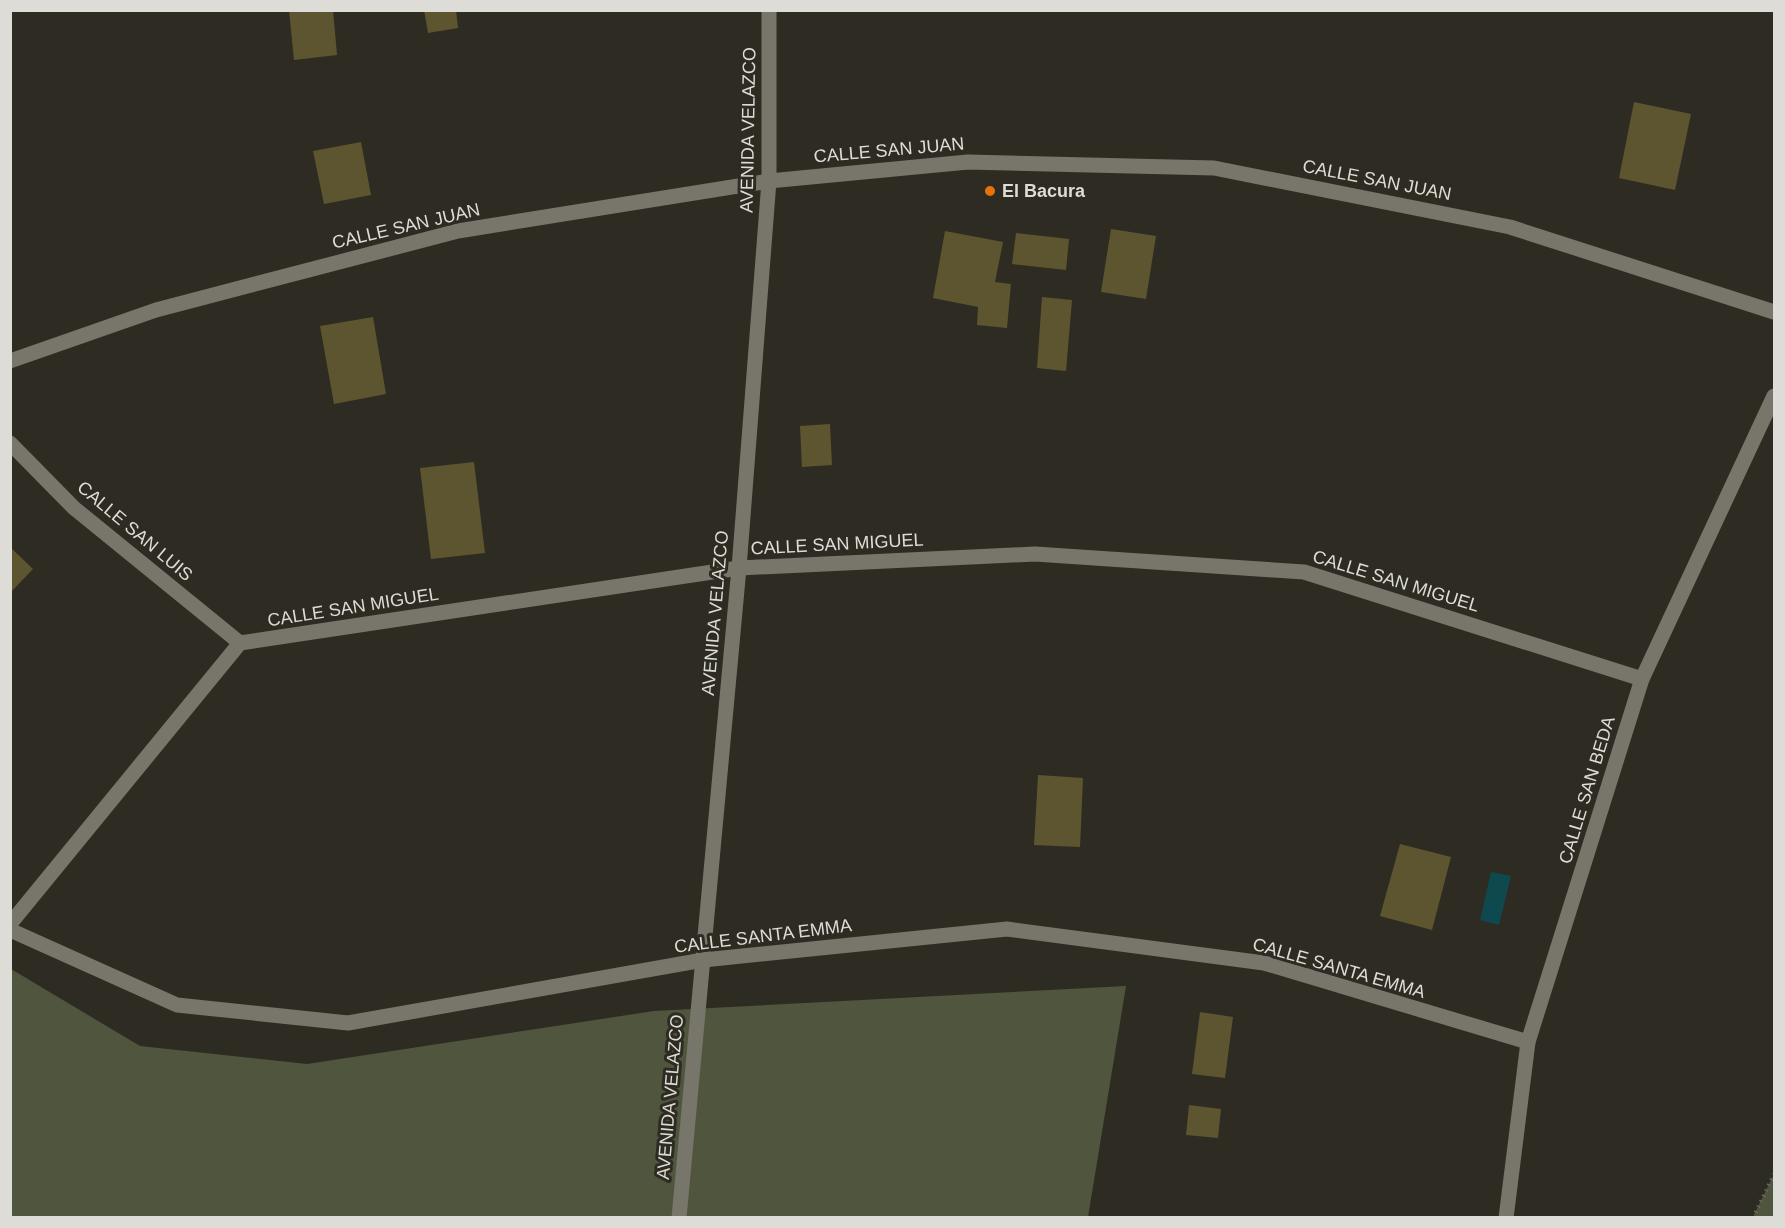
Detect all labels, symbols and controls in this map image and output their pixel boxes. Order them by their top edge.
street label: AVENIDA VELAZCO [737,47,759,213]
street label: CALLE SAN JUAN [813,133,965,167]
street label: CALLE SAN JUAN [1301,156,1453,204]
place label: El Bacura [1002,181,1086,201]
marker: El Bacura [983,184,997,198]
street label: CALLE SAN JUAN [330,199,482,253]
street label: CALLE SAN LUIS [73,477,197,585]
street label: CALLE SAN MIGUEL [750,529,924,559]
street label: AVENIDA VELAZCO [698,530,732,696]
street label: CALLE SAN MIGUEL [1310,546,1482,616]
street label: CALLE SAN MIGUEL [266,584,440,630]
street label: CALLE SAN BEDA [1555,714,1619,866]
street label: CALLE SANTA EMMA [673,915,853,957]
street label: CALLE SANTA EMMA [1250,934,1428,1002]
street label: AVENIDA VELAZCO [653,1014,687,1180]

